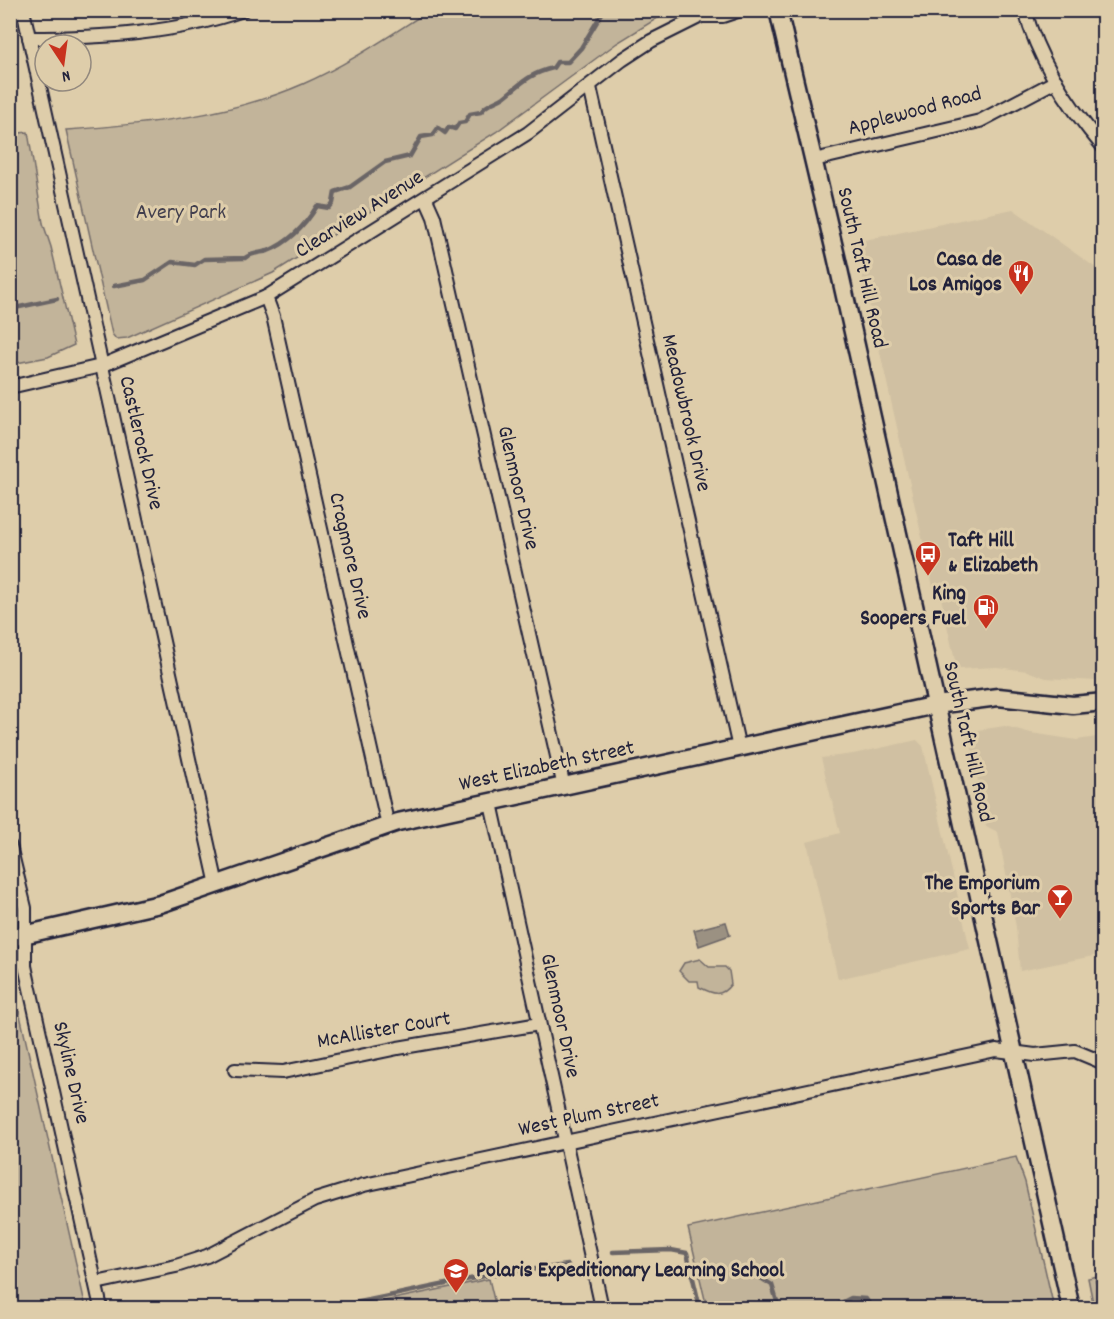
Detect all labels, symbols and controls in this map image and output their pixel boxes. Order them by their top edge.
north arrow [33,33,93,93]
text: N [59,63,72,87]
street label: Applewood Road [845,79,985,145]
street label: Clearview Avenue [290,163,430,267]
street label: South Taft Hill Road [827,185,895,351]
park label: Avery Park [136,198,226,229]
place label: Casa de Los Amigos [909,245,1002,301]
restaurant icon: Casa de Los Amigos [1006,258,1036,296]
street label: Meadowbrook Drive [652,331,718,495]
street label: Castlerock Drive [110,373,170,513]
street label: Glenmoor Drive [488,423,546,553]
street label: Cragmore Drive [319,490,379,622]
place label: Taft Hill & Elizabeth [948,526,1038,582]
bus stop icon: Taft Hill & Elizabeth [913,539,943,577]
place label: King Soopers Fuel [860,579,967,635]
fuel station icon: King Soopers Fuel [971,592,1001,630]
street label: South Taft Hill Road [933,659,1001,825]
street label: West Elizabeth Street [456,733,638,801]
place label: The Emporium Sports Bar [925,869,1041,925]
bar icon: The Emporium Sports Bar [1045,882,1075,920]
street label: Glenmoor Drive [531,951,587,1081]
street label: McAllister Court [315,1004,453,1058]
street label: Skyline Drive [43,1019,97,1127]
street label: West Plum Street [516,1086,662,1146]
school or university icon: Polaris Expeditionary Learning School [441,1256,471,1294]
place label: Polaris Expeditionary Learning School [476,1256,785,1287]

